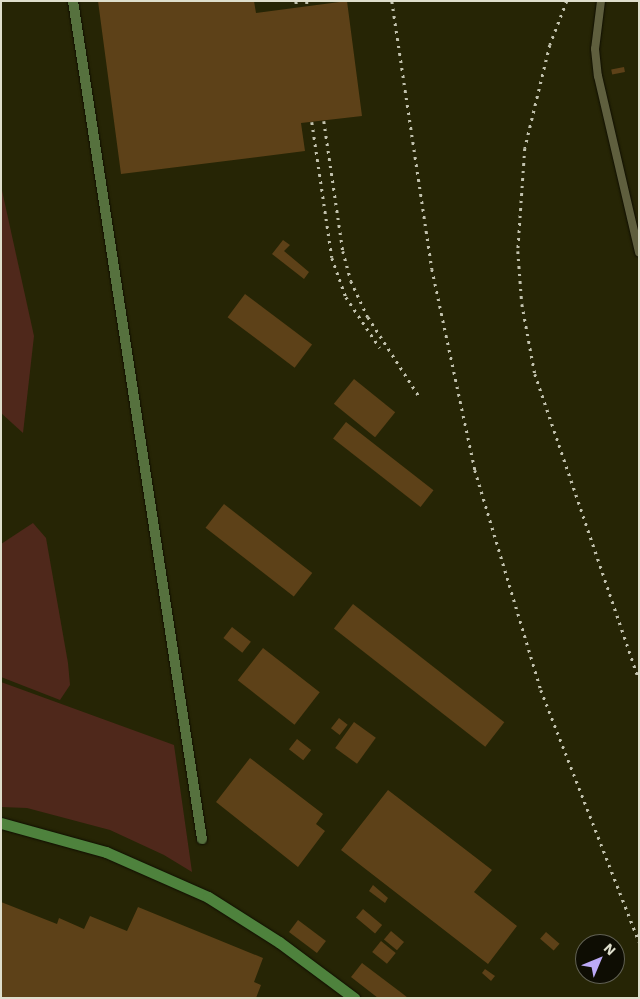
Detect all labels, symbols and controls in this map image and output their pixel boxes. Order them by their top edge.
north arrow [575,934,625,984]
text: N [601,940,619,958]

